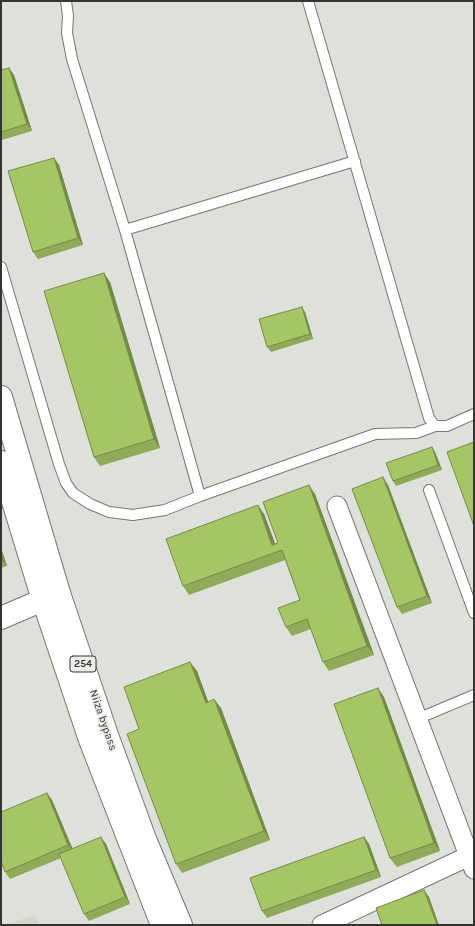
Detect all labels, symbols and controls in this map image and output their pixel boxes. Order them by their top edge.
road number: 254 [70,656,96,672]
street label: Niiza bypass [86,688,120,752]

